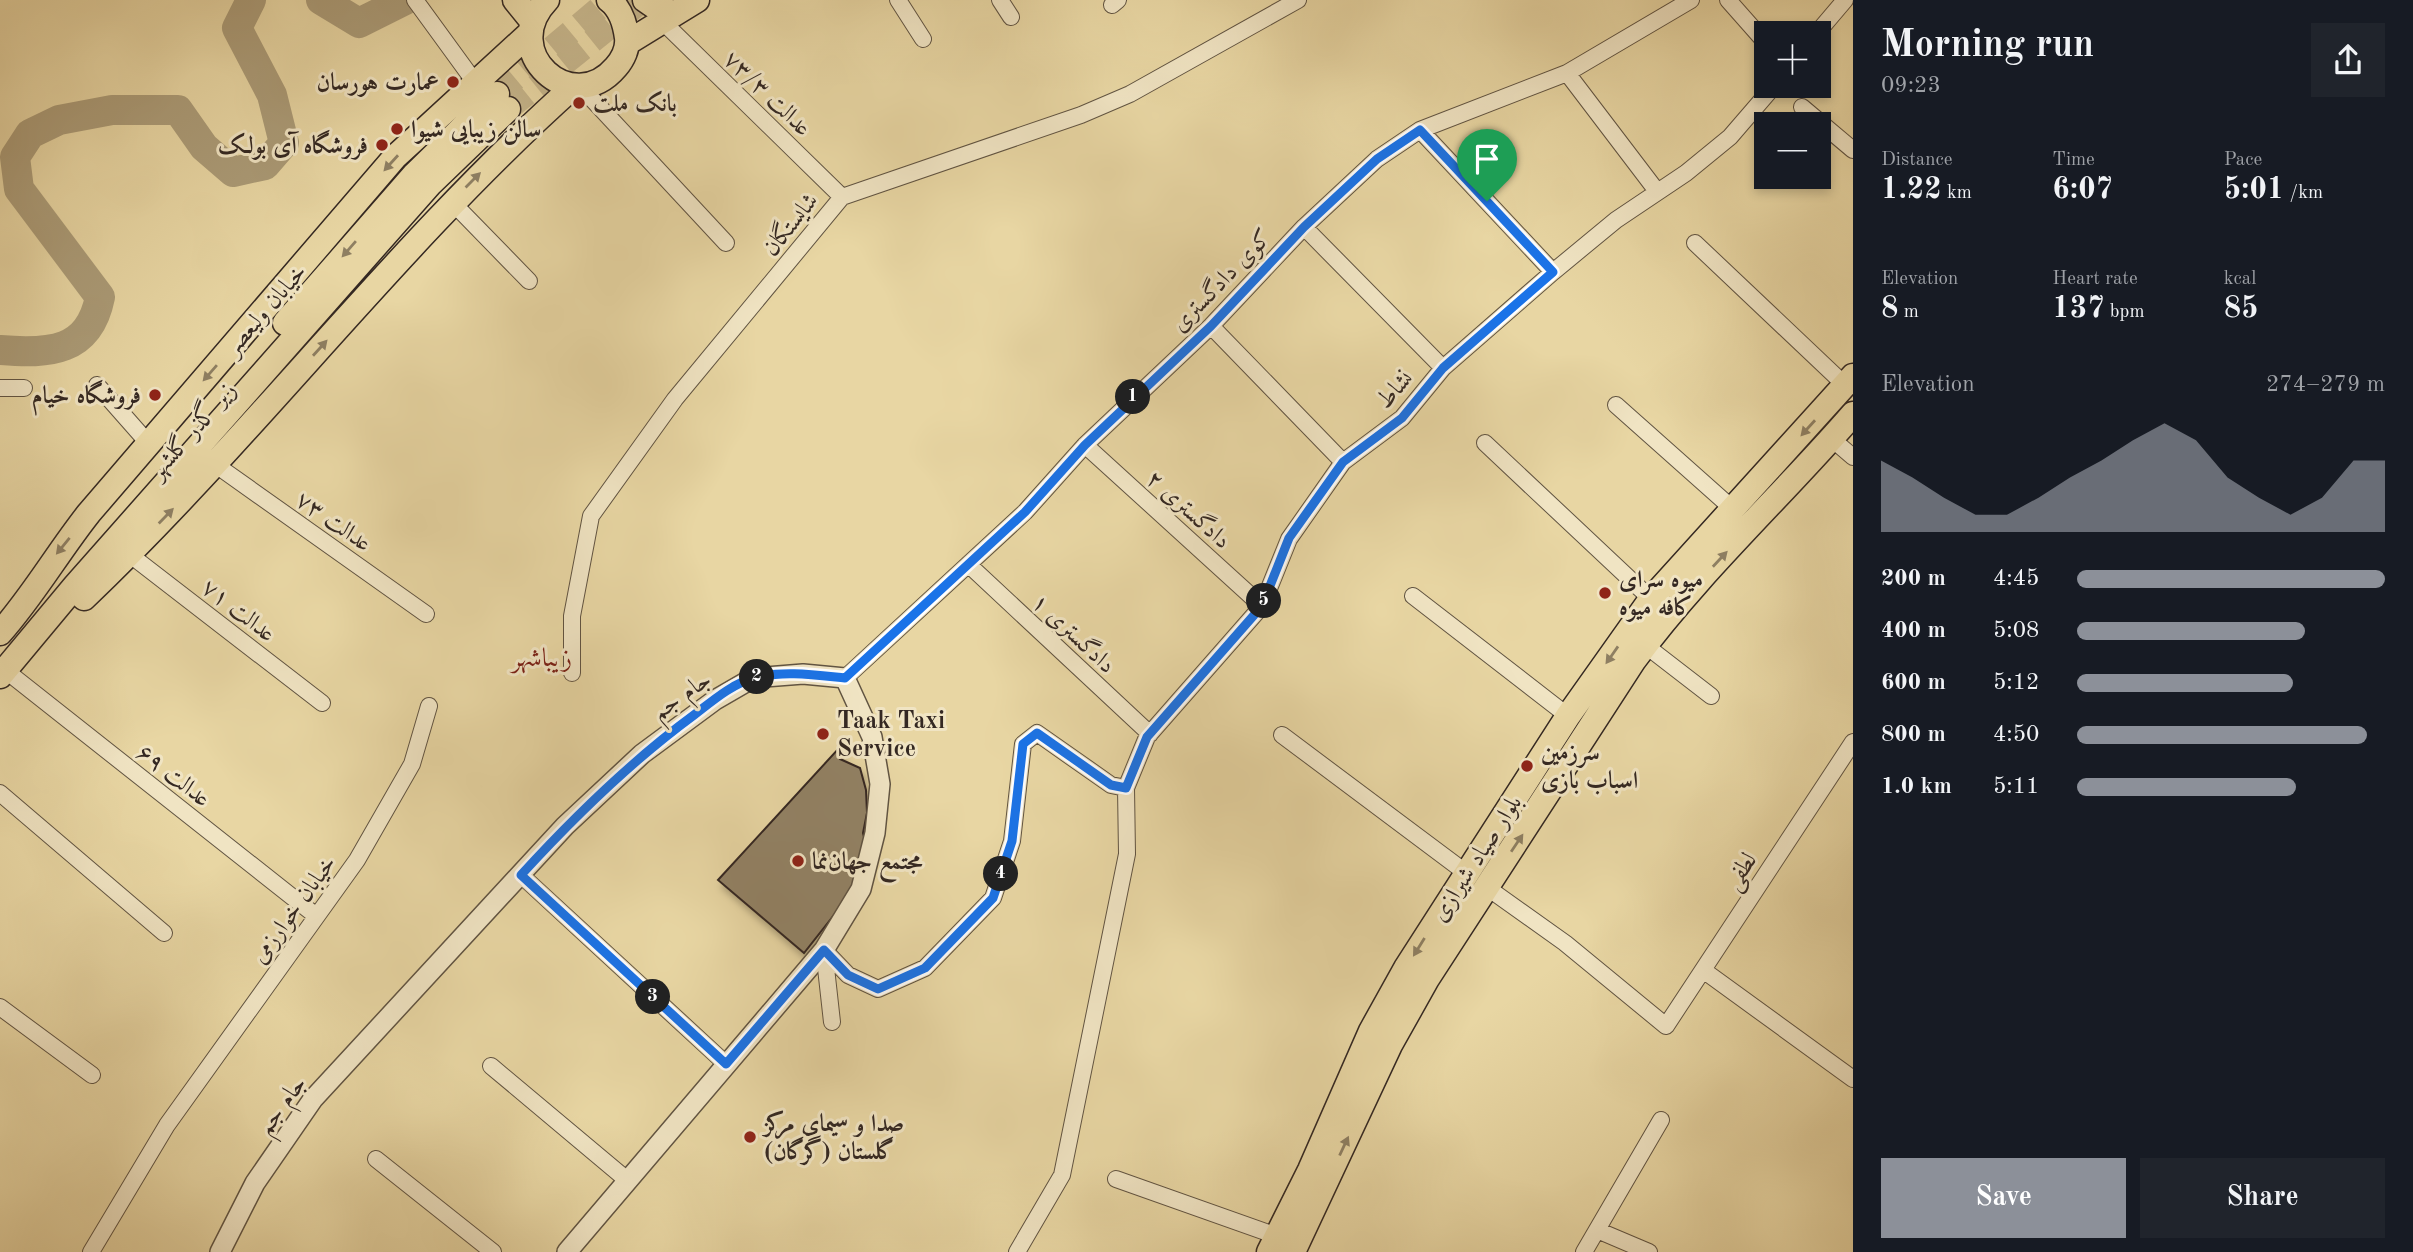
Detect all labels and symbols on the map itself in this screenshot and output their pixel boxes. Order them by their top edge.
street label: ۷۳/۳ عدالت [718,47,815,142]
place label: عمارت هورسان [316,71,439,97]
marker: عمارت هورسان [445,74,461,90]
place label: بانک ملت [593,90,677,117]
marker: بانک ملت [571,95,587,111]
place label: سالن زیبایی شیوا [411,118,541,145]
marker: سالن زیبایی شیوا [389,121,405,137]
place label: فروشگاه آی بولک [218,129,368,160]
pin [1457,129,1517,201]
marker: فروشگاه آی بولک [374,137,390,153]
one-way arrow [383,154,399,171]
one-way arrow [464,172,481,188]
street label: شایستگان [755,186,824,261]
street label: کوی دادگستری [1166,223,1278,338]
one-way arrow [342,241,357,258]
street label: خیابان ولیعصر [219,260,314,364]
one-way arrow [312,339,328,357]
one-way arrow [203,364,218,381]
street label: نشاط [1372,366,1418,414]
street label: زیر گذر گلشهر [138,374,242,487]
place label: فروشگاه خیام [32,379,141,416]
pin: 1 [1116,380,1150,414]
marker: فروشگاه خیام [147,387,163,403]
one-way arrow [1801,419,1816,436]
street label: دادگستری ۲ [1141,465,1236,554]
street label: عدالت ۷۳ [291,488,375,557]
one-way arrow [158,508,174,525]
one-way arrow [56,537,71,554]
one-way arrow [1711,551,1727,568]
place label: میوه سرای کافه میوه [1619,569,1703,622]
street label: عدالت ۷۱ [196,576,279,648]
pin: 5 [1246,584,1282,618]
marker: میوه سرای کافه میوه [1597,585,1613,601]
street label: دادگستری ۱ [1026,588,1121,679]
district label: زیباشهر [509,646,572,674]
one-way arrow [1605,646,1619,664]
pin: 2 [740,660,774,694]
street label: جام جم [648,668,721,732]
place label: Taak Taxi Service [837,710,945,762]
marker: Taak Taxi Service [815,726,831,742]
street label: عدالت ۶۹ [131,741,214,813]
place label: سرزمین اسباب بازی [1541,742,1638,795]
marker: سرزمین اسباب بازی [1519,758,1535,774]
street label: بلوار صیاد شیرازی [1428,792,1528,927]
one-way arrow [1510,834,1524,852]
street label: لطفی [1721,849,1765,897]
place label: مجتمع جهان‌نما [812,850,923,883]
street label: خیابان خوارزمی [248,852,342,969]
marker: مجتمع جهان‌نما [790,853,806,869]
pin: 4 [984,856,1018,892]
one-way arrow [1412,937,1425,956]
pin: 3 [636,979,670,1014]
street label: جام جم [254,1072,318,1145]
place label: صدا و سیمای مرکز گلستان (گرگان) [761,1110,904,1166]
marker: صدا و سیمای مرکز گلستان (گرگان) [742,1129,758,1145]
one-way arrow [1338,1136,1350,1156]

